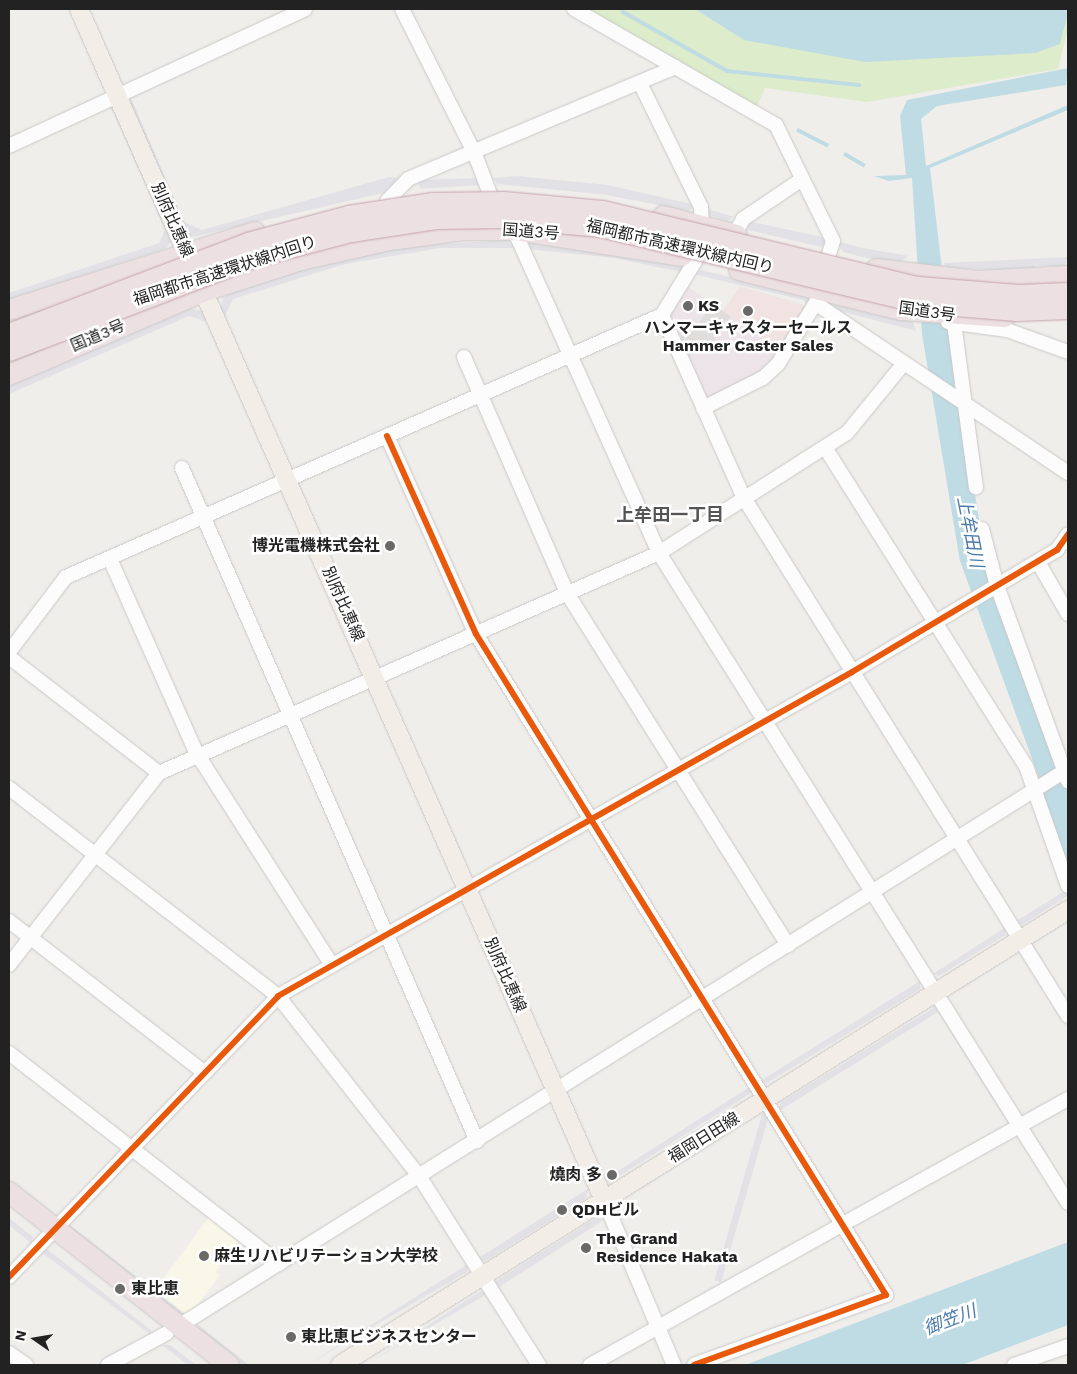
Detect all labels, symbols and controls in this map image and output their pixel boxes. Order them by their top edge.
street label: 別府比恵線 [147,180,197,260]
street label: 福岡都市高速環状線内回り [584,216,776,278]
street label: 国道3号 [502,220,560,244]
street label: 福岡都市高速環状線内回り [131,232,319,310]
place label: KS [698,296,719,316]
street label: 国道3号 [897,299,957,325]
marker: KS [682,300,694,312]
marker: ハンマーキャスターセールス Hammer Caster Sales [742,305,754,317]
street label: 国道3号 [68,316,128,356]
place label: ハンマーキャスターセールス Hammer Caster Sales [644,318,852,356]
water label: 上牟田川 [953,495,987,569]
district label: 上牟田一丁目 [616,504,724,526]
place label: 博光電機株式会社 [252,536,380,556]
marker: 博光電機株式会社 [384,540,396,552]
street label: 別府比恵線 [318,564,368,644]
street label: 別府比恵線 [480,935,530,1015]
street label: 福岡日田線 [665,1109,743,1167]
place label: 燒肉 多 [549,1165,602,1185]
marker: 燒肉 多 [606,1169,618,1181]
place label: QDHビル [572,1200,639,1220]
marker: QDHビル [556,1204,568,1216]
place label: The Grand Residence Hakata [596,1229,738,1267]
marker: The Grand Residence Hakata [580,1242,592,1254]
place label: 麻生リハビリテーション大学校 [214,1246,438,1266]
marker: 麻生リハビリテーション大学校 [198,1250,210,1262]
place label: 東比恵 [131,1279,179,1299]
marker: 東比恵 [113,1282,127,1296]
water label: 御笠川 [921,1300,979,1340]
north arrow [10,1314,60,1364]
place label: 東比恵ビジネスセンター [301,1327,477,1347]
text: N [11,1329,29,1342]
marker: 東比恵ビジネスセンター [285,1331,297,1343]

